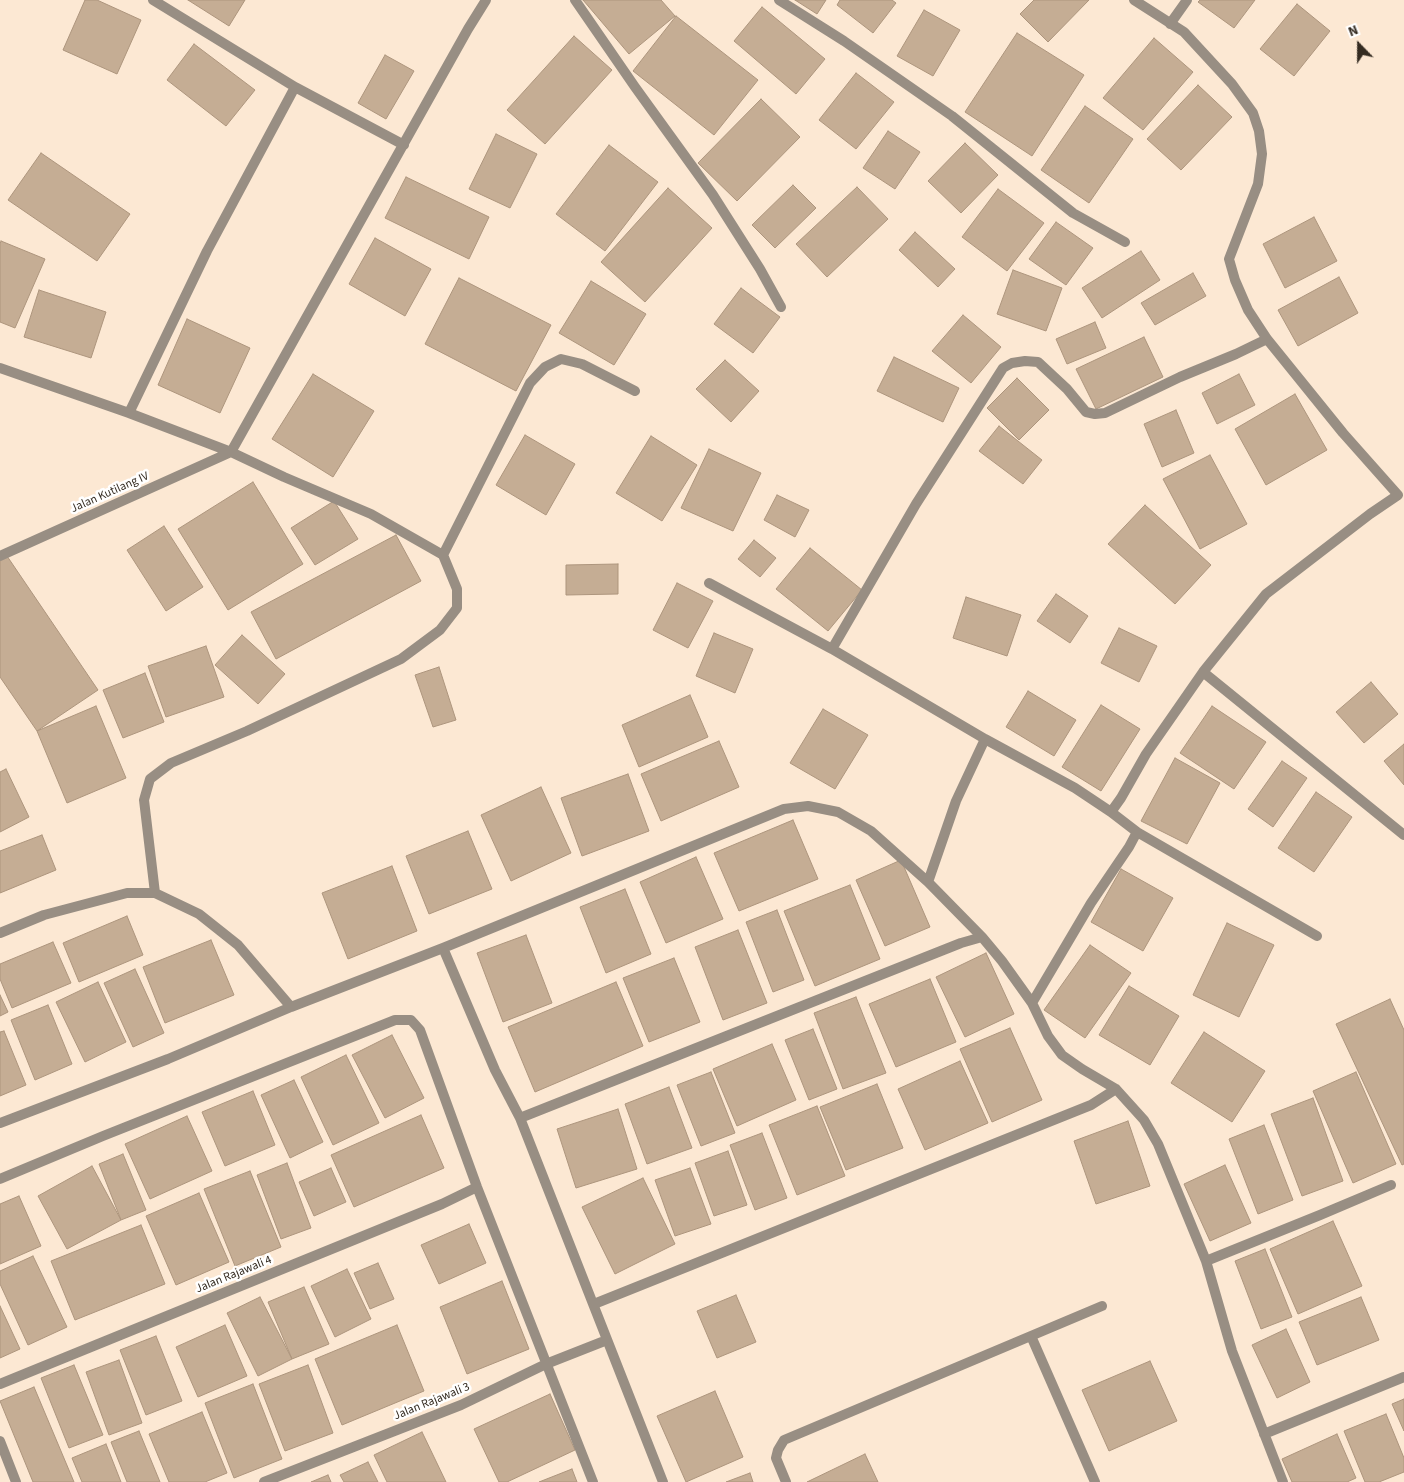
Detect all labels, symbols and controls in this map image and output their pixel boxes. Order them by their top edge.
north arrow [1334,20,1384,70]
text: N [1345,20,1361,42]
street label: Jalan Kutilang IV [69,469,151,517]
street label: Jalan Rajawali 4 [194,1253,274,1297]
street label: Jalan Rajawali 3 [392,1380,472,1424]

